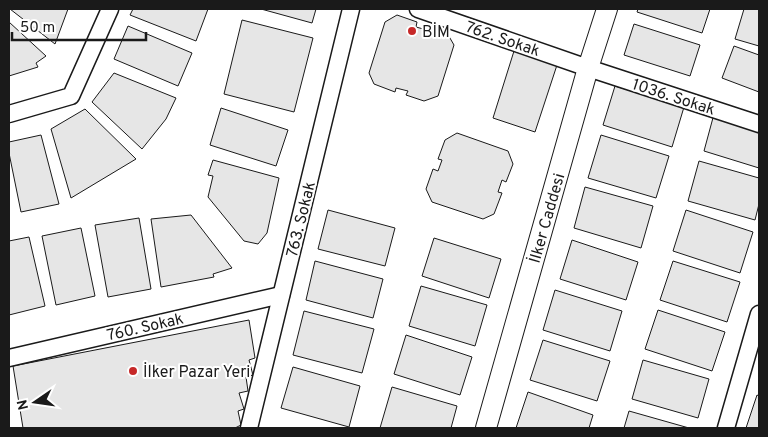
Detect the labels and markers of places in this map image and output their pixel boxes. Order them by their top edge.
place label: BİM [422,22,450,43]
marker: BİM [406,25,418,37]
place label: İlker Pazar Yeri [143,362,250,383]
marker: İlker Pazar Yeri [127,365,139,377]

